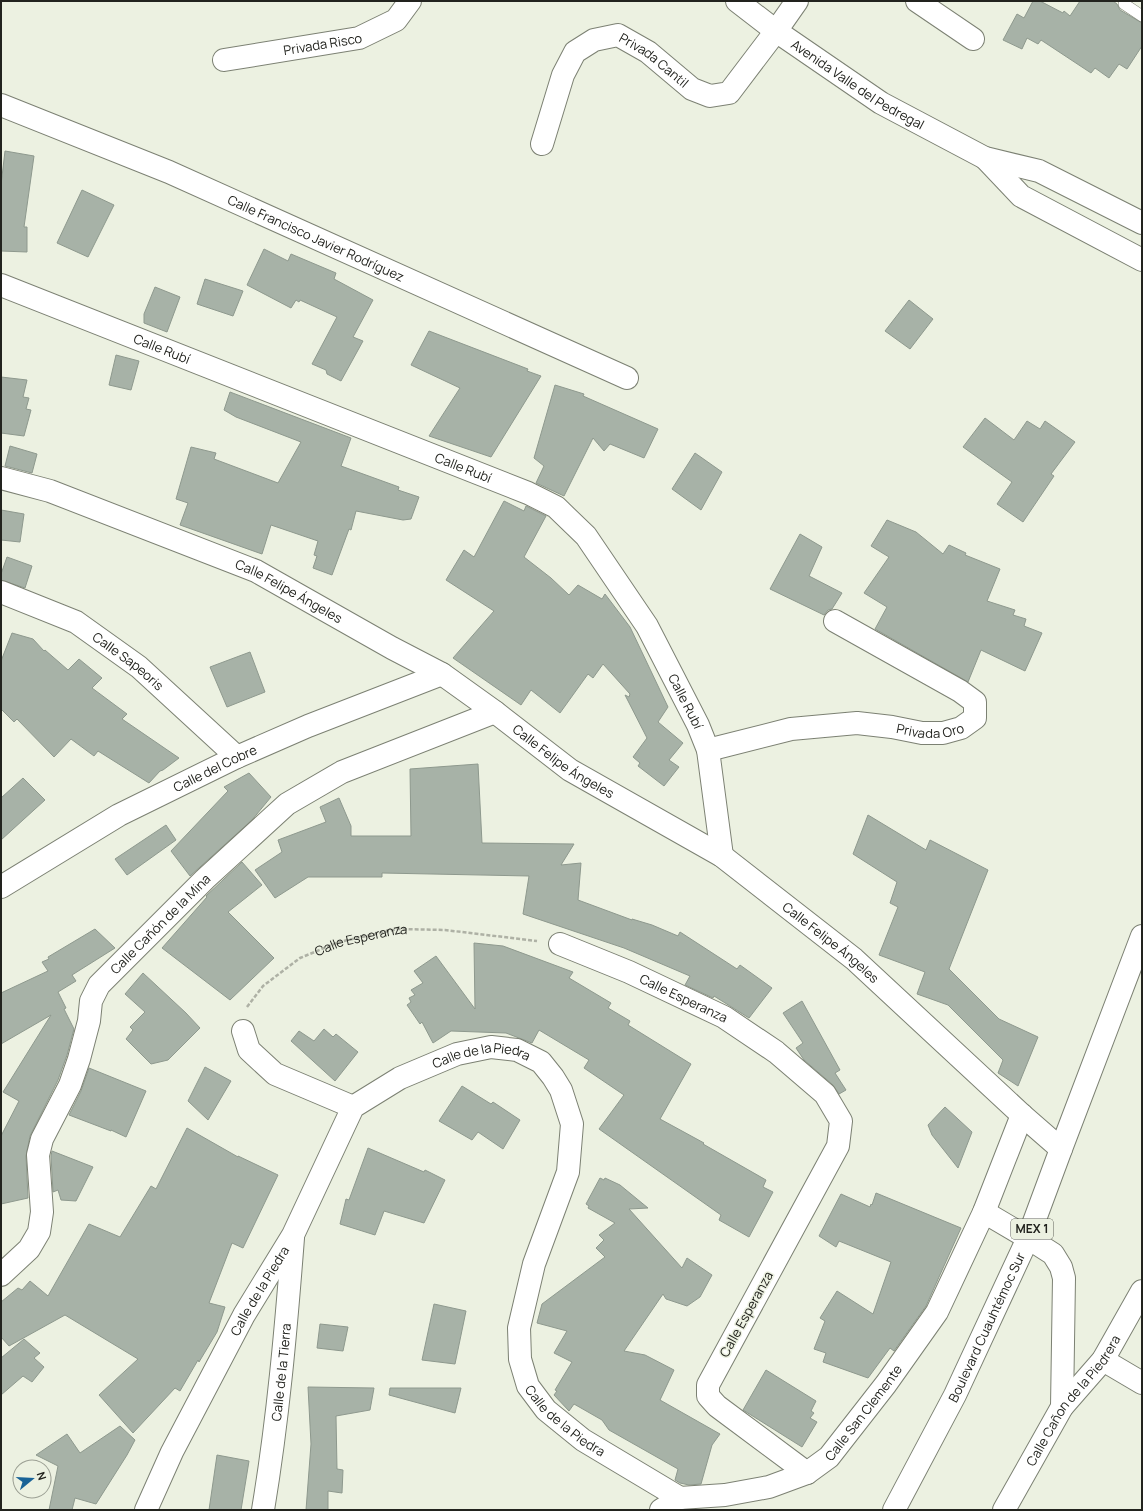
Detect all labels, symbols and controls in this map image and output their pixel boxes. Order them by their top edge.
street label: Privada Risco [282,29,364,59]
street label: Privada Cantil [616,29,692,91]
street label: Avenida Valle del Pedregal [788,35,928,133]
street label: Calle Francisco Javier Rodríguez [225,191,407,286]
street label: Calle Rubí [131,329,193,368]
street label: Calle Rubí [432,448,494,487]
street label: Calle Felipe Ángeles [233,555,346,627]
street label: Calle Sapeoris [89,628,168,694]
street label: Calle Rubí [664,671,708,731]
street label: Privada Oro [895,719,966,742]
street label: Calle Felipe Ángeles [509,720,618,802]
street label: Calle del Cobre [170,740,260,796]
street label: Calle Cañón de la Mina [106,870,214,978]
street label: Calle Felipe Ángeles [779,898,883,987]
street label: Calle Esperanza [312,920,408,960]
street label: Calle Esperanza [637,969,731,1027]
street label: Calle de la Piedra [429,1038,534,1073]
road number: MEX 1 [1011,1219,1053,1239]
street label: Calle de la Piedra [226,1243,293,1339]
street label: Boulevard Cuauhtémoc Sur [944,1249,1029,1405]
street label: Calle Esperanza [715,1268,777,1360]
street label: Calle de la Tierra [267,1322,295,1422]
street label: Calle Cañon de la Piedrera [1022,1332,1124,1469]
street label: Calle San Clemente [820,1361,906,1464]
street label: Calle de la Piedra [521,1381,609,1460]
north arrow [12,1459,52,1499]
text: N [34,1470,50,1482]

